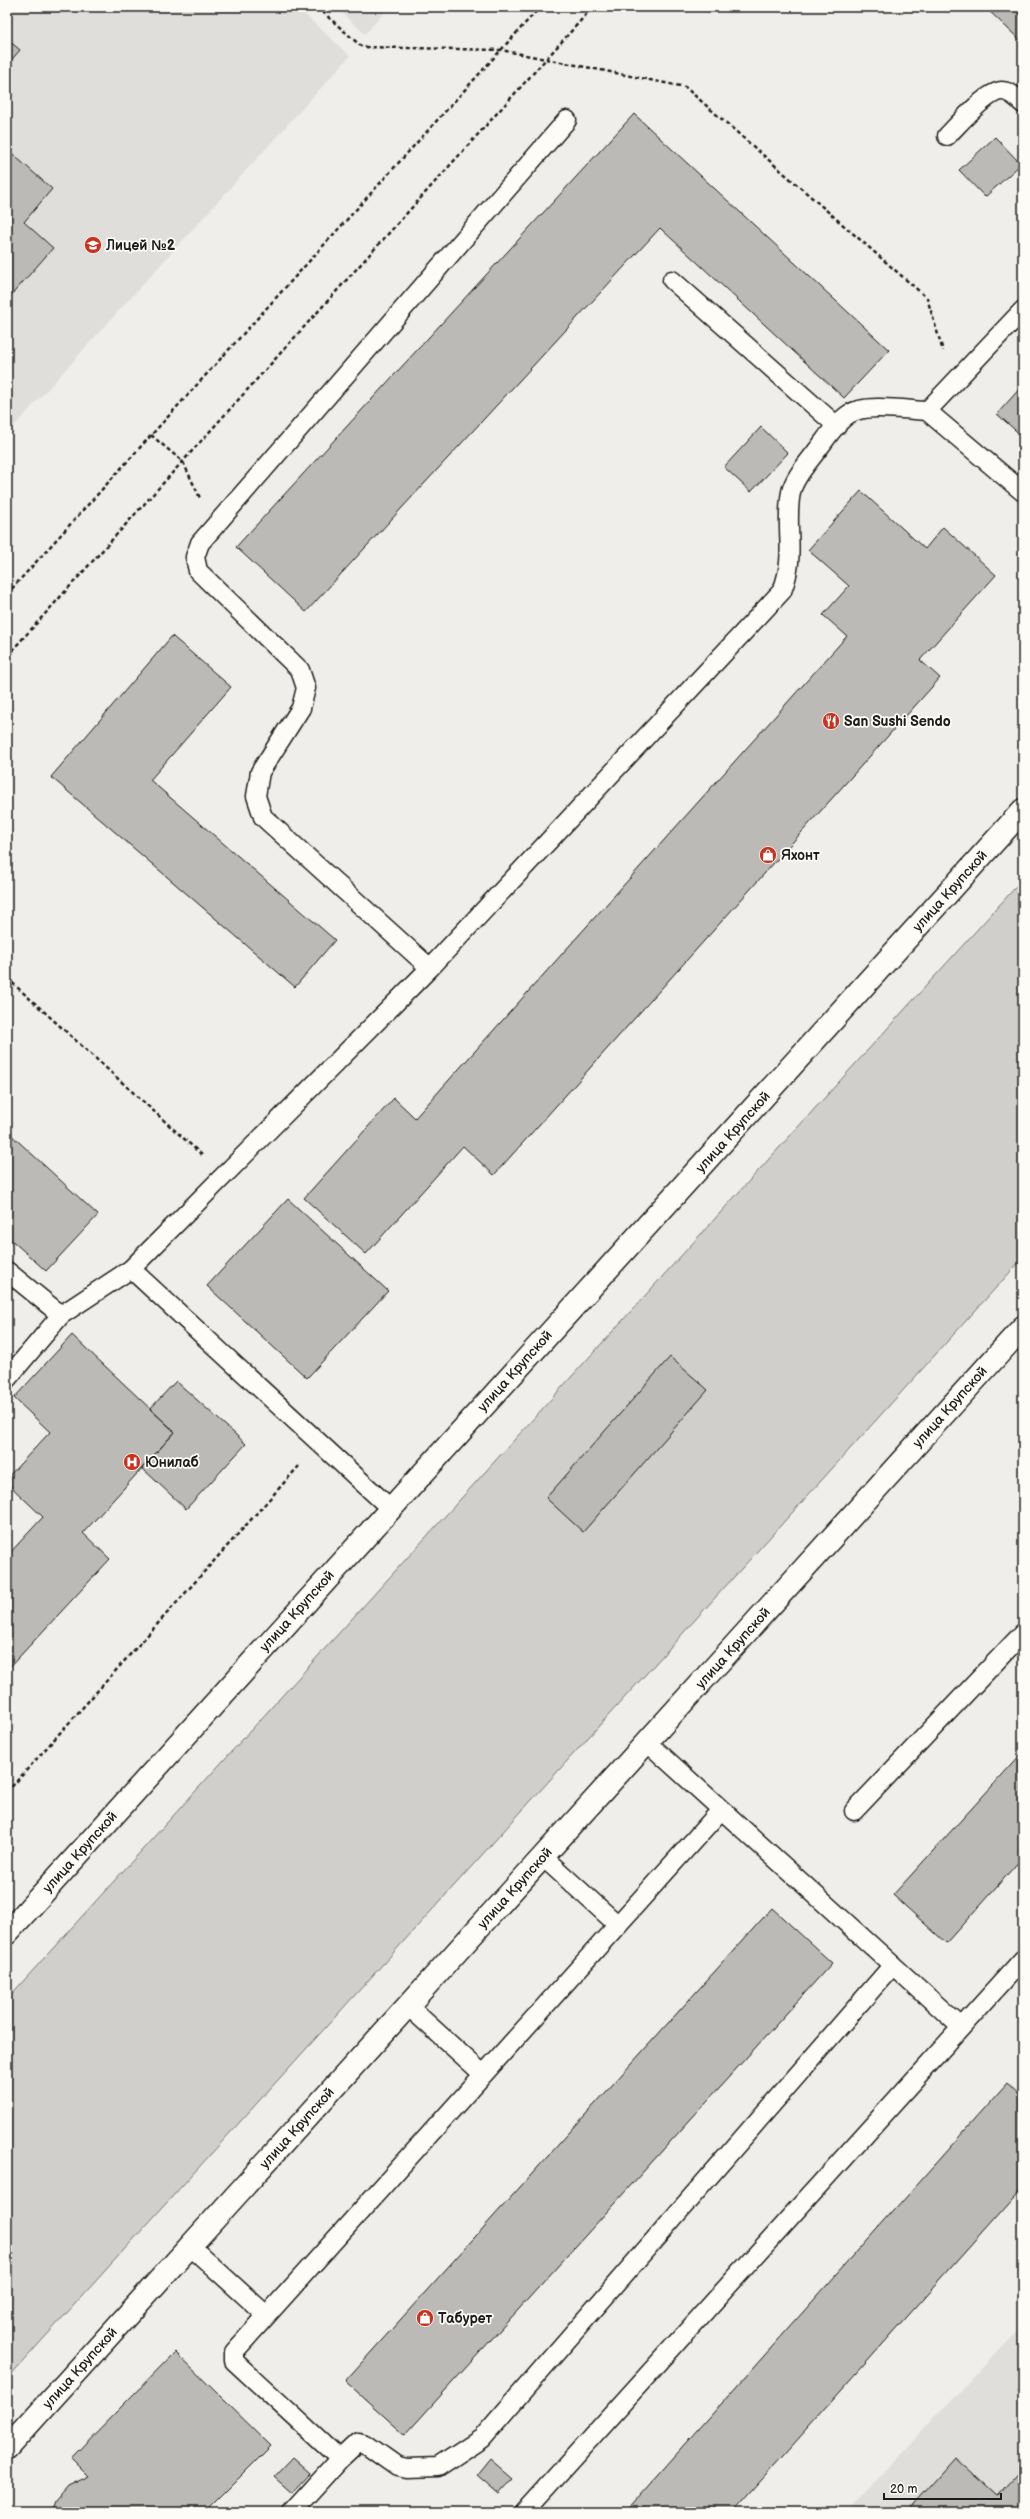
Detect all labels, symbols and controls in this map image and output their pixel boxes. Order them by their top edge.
school or university icon: Лицей №2 [83,235,103,255]
place label: Лицей №2 [105,237,176,254]
restaurant icon: San Sushi Sendo [821,711,841,731]
place label: San Sushi Sendo [844,713,951,730]
shop icon: Яхонт [758,845,778,865]
place label: Яхонт [781,847,820,864]
street label: улица Крупской [909,847,991,935]
street label: улица Крупской [692,1088,774,1176]
street label: улица Крупской [474,1327,556,1415]
street label: улица Крупской [909,1363,991,1451]
hospital icon: Юнилаб [122,1452,142,1472]
place label: Юнилаб [145,1454,199,1471]
street label: улица Крупской [256,1567,338,1655]
street label: улица Крупской [692,1604,774,1692]
street label: улица Крупской [39,1808,121,1896]
street label: улица Крупской [474,1844,556,1932]
street label: улица Крупской [256,2084,338,2172]
shop icon: Табурет [415,2308,435,2328]
place label: Табурет [438,2310,493,2327]
street label: улица Крупской [39,2324,121,2412]
scale bar [884,2475,1001,2501]
text: 20 m [890,2482,917,2497]

